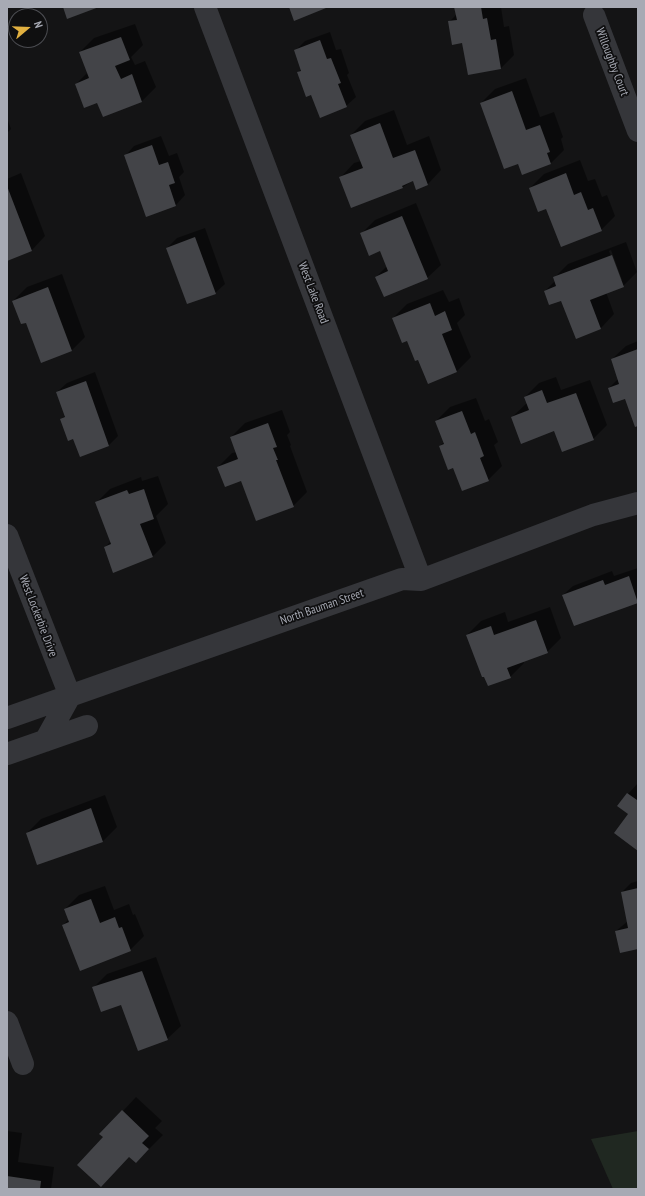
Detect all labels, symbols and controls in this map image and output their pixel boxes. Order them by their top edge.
north arrow [8,8,48,48]
text: N [31,19,46,30]
street label: Willoughby Court [592,26,632,98]
street label: West Lake Road [295,260,331,326]
street label: West Lockerbie Drive [16,573,60,659]
street label: North Bauman Street [278,586,366,628]

